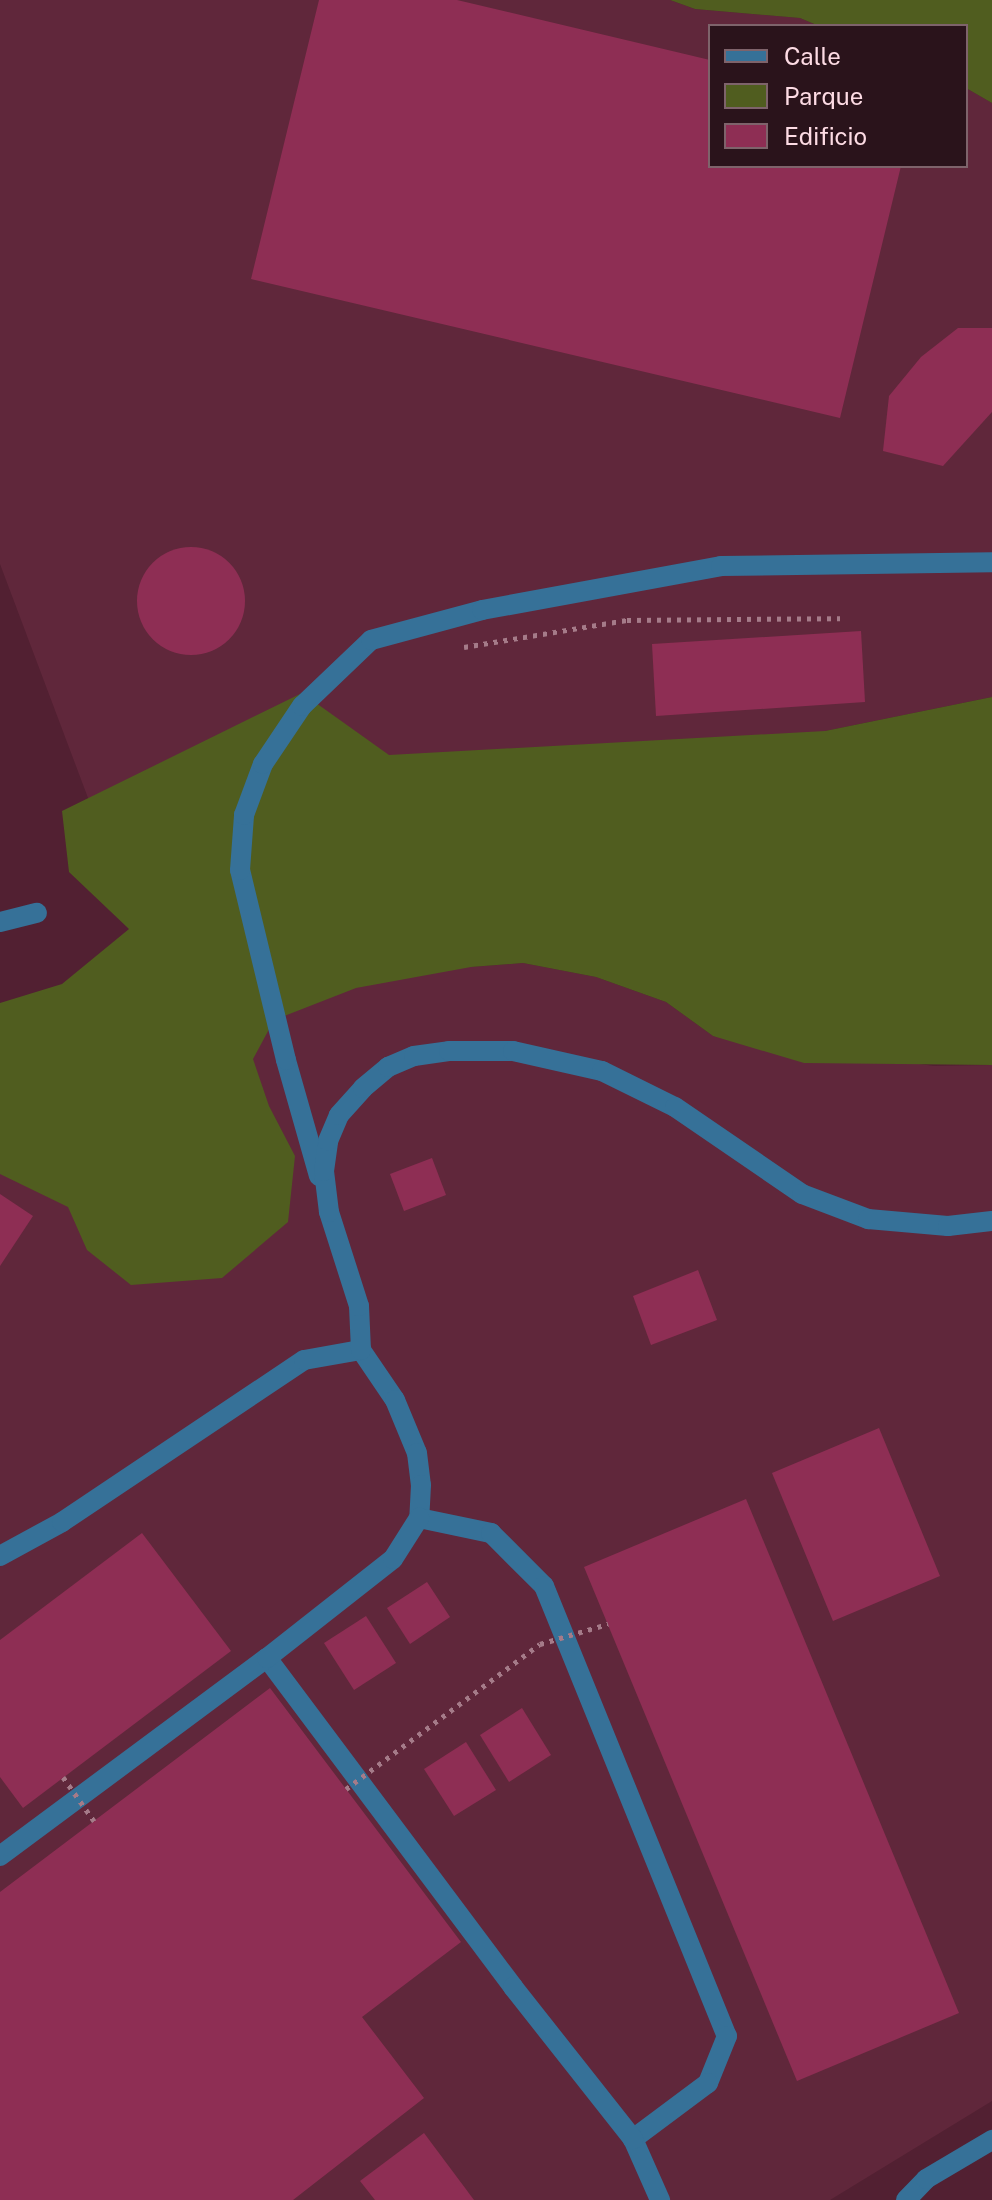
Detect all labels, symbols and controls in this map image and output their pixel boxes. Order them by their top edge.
legend [708,24,968,168]
text: Calle [784,42,841,70]
text: Parque [784,82,863,110]
text: Edificio [784,122,867,150]

